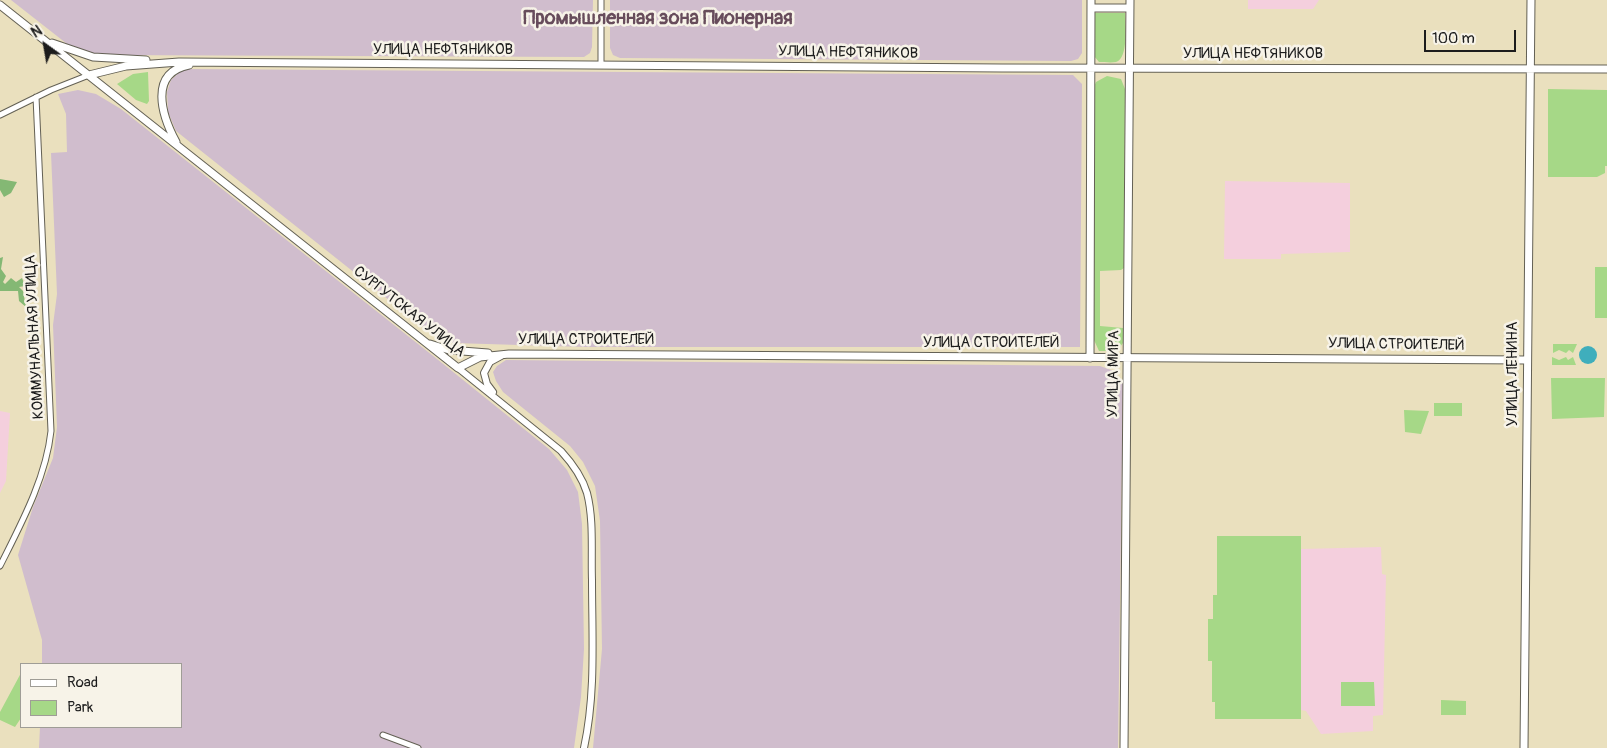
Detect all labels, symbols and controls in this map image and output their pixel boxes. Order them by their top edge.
district label: Промышленная зона Пионерная [523,7,793,31]
north arrow [20,20,70,70]
scale bar [1427,20,1520,52]
text: N [28,22,45,42]
text: 100 m [1432,29,1475,48]
street label: УЛИЦА НЕФТЯНИКОВ [373,41,513,59]
street label: УЛИЦА НЕФТЯНИКОВ [778,43,918,63]
street label: УЛИЦА НЕФТЯНИКОВ [1183,45,1323,63]
street label: КОММУНАЛЬНАЯ УЛИЦА [22,254,48,420]
street label: СУРГУТСКАЯ УЛИЦА [349,263,469,361]
street label: УЛИЦА ЛЕНИНА [1504,321,1522,427]
street label: УЛИЦА МИРА [1104,330,1124,418]
street label: УЛИЦА СТРОИТЕЛЕЙ [518,331,654,349]
street label: УЛИЦА СТРОИТЕЛЕЙ [923,334,1059,352]
street label: УЛИЦА СТРОИТЕЛЕЙ [1328,335,1464,355]
legend [20,663,182,728]
text: Road [67,673,98,692]
text: Park [67,698,93,717]

